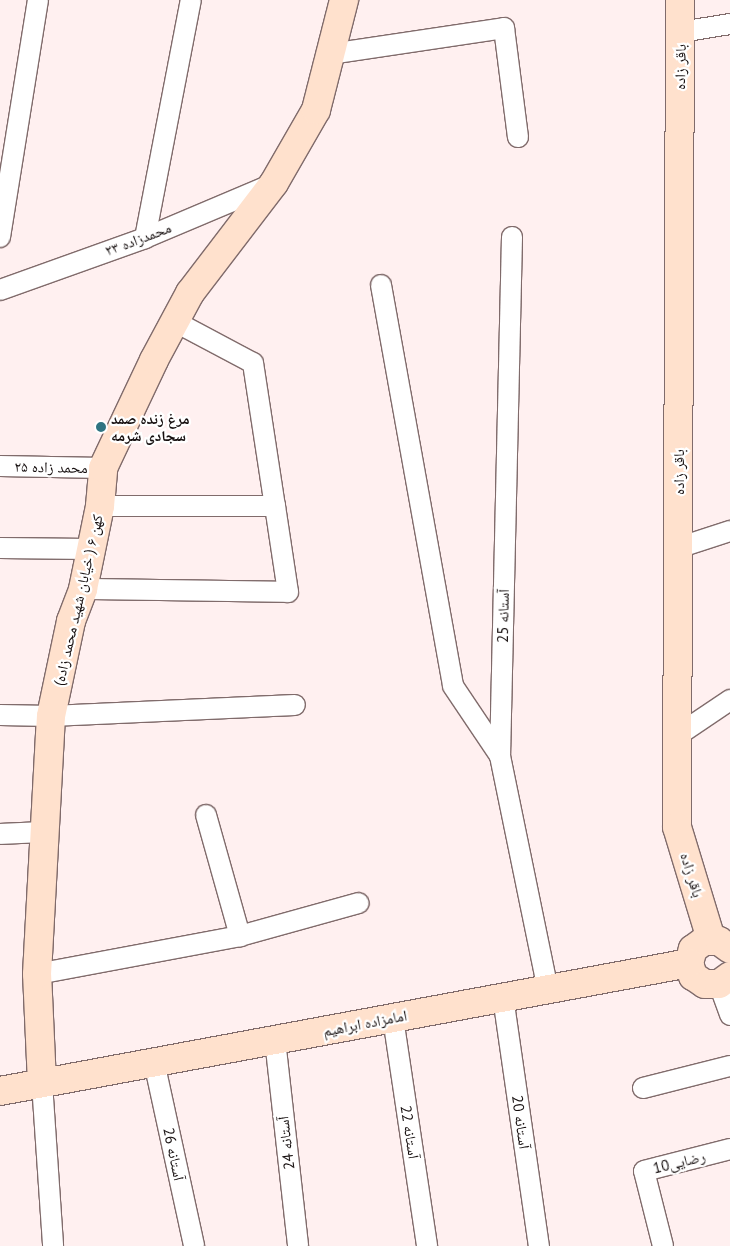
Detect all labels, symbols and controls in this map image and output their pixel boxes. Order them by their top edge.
street label: باقر زاده [671,44,689,90]
street label: محمدزاده ۲۳ [102,218,174,260]
place label: مرغ زنده صمد سجادی شرمه [111,409,189,444]
marker: مرغ زنده صمد سجادی شرمه [95,421,107,433]
street label: باقر زاده [670,449,688,495]
street label: محمد زاده ۲۵ [14,457,88,477]
street label: کهن ۶ ( خیابان شهید محمد زاده) [50,513,106,687]
street label: آستانه 25 [494,589,512,643]
street label: باقر زاده [677,850,707,900]
street label: امامزاده ابراهیم [321,1006,409,1040]
street label: آستانه 20 [508,1094,534,1150]
street label: آستانه 22 [397,1104,423,1160]
street label: آستانه 24 [274,1115,298,1171]
street label: آستانه 26 [160,1126,188,1182]
street label: رضایی10 [651,1147,707,1177]

